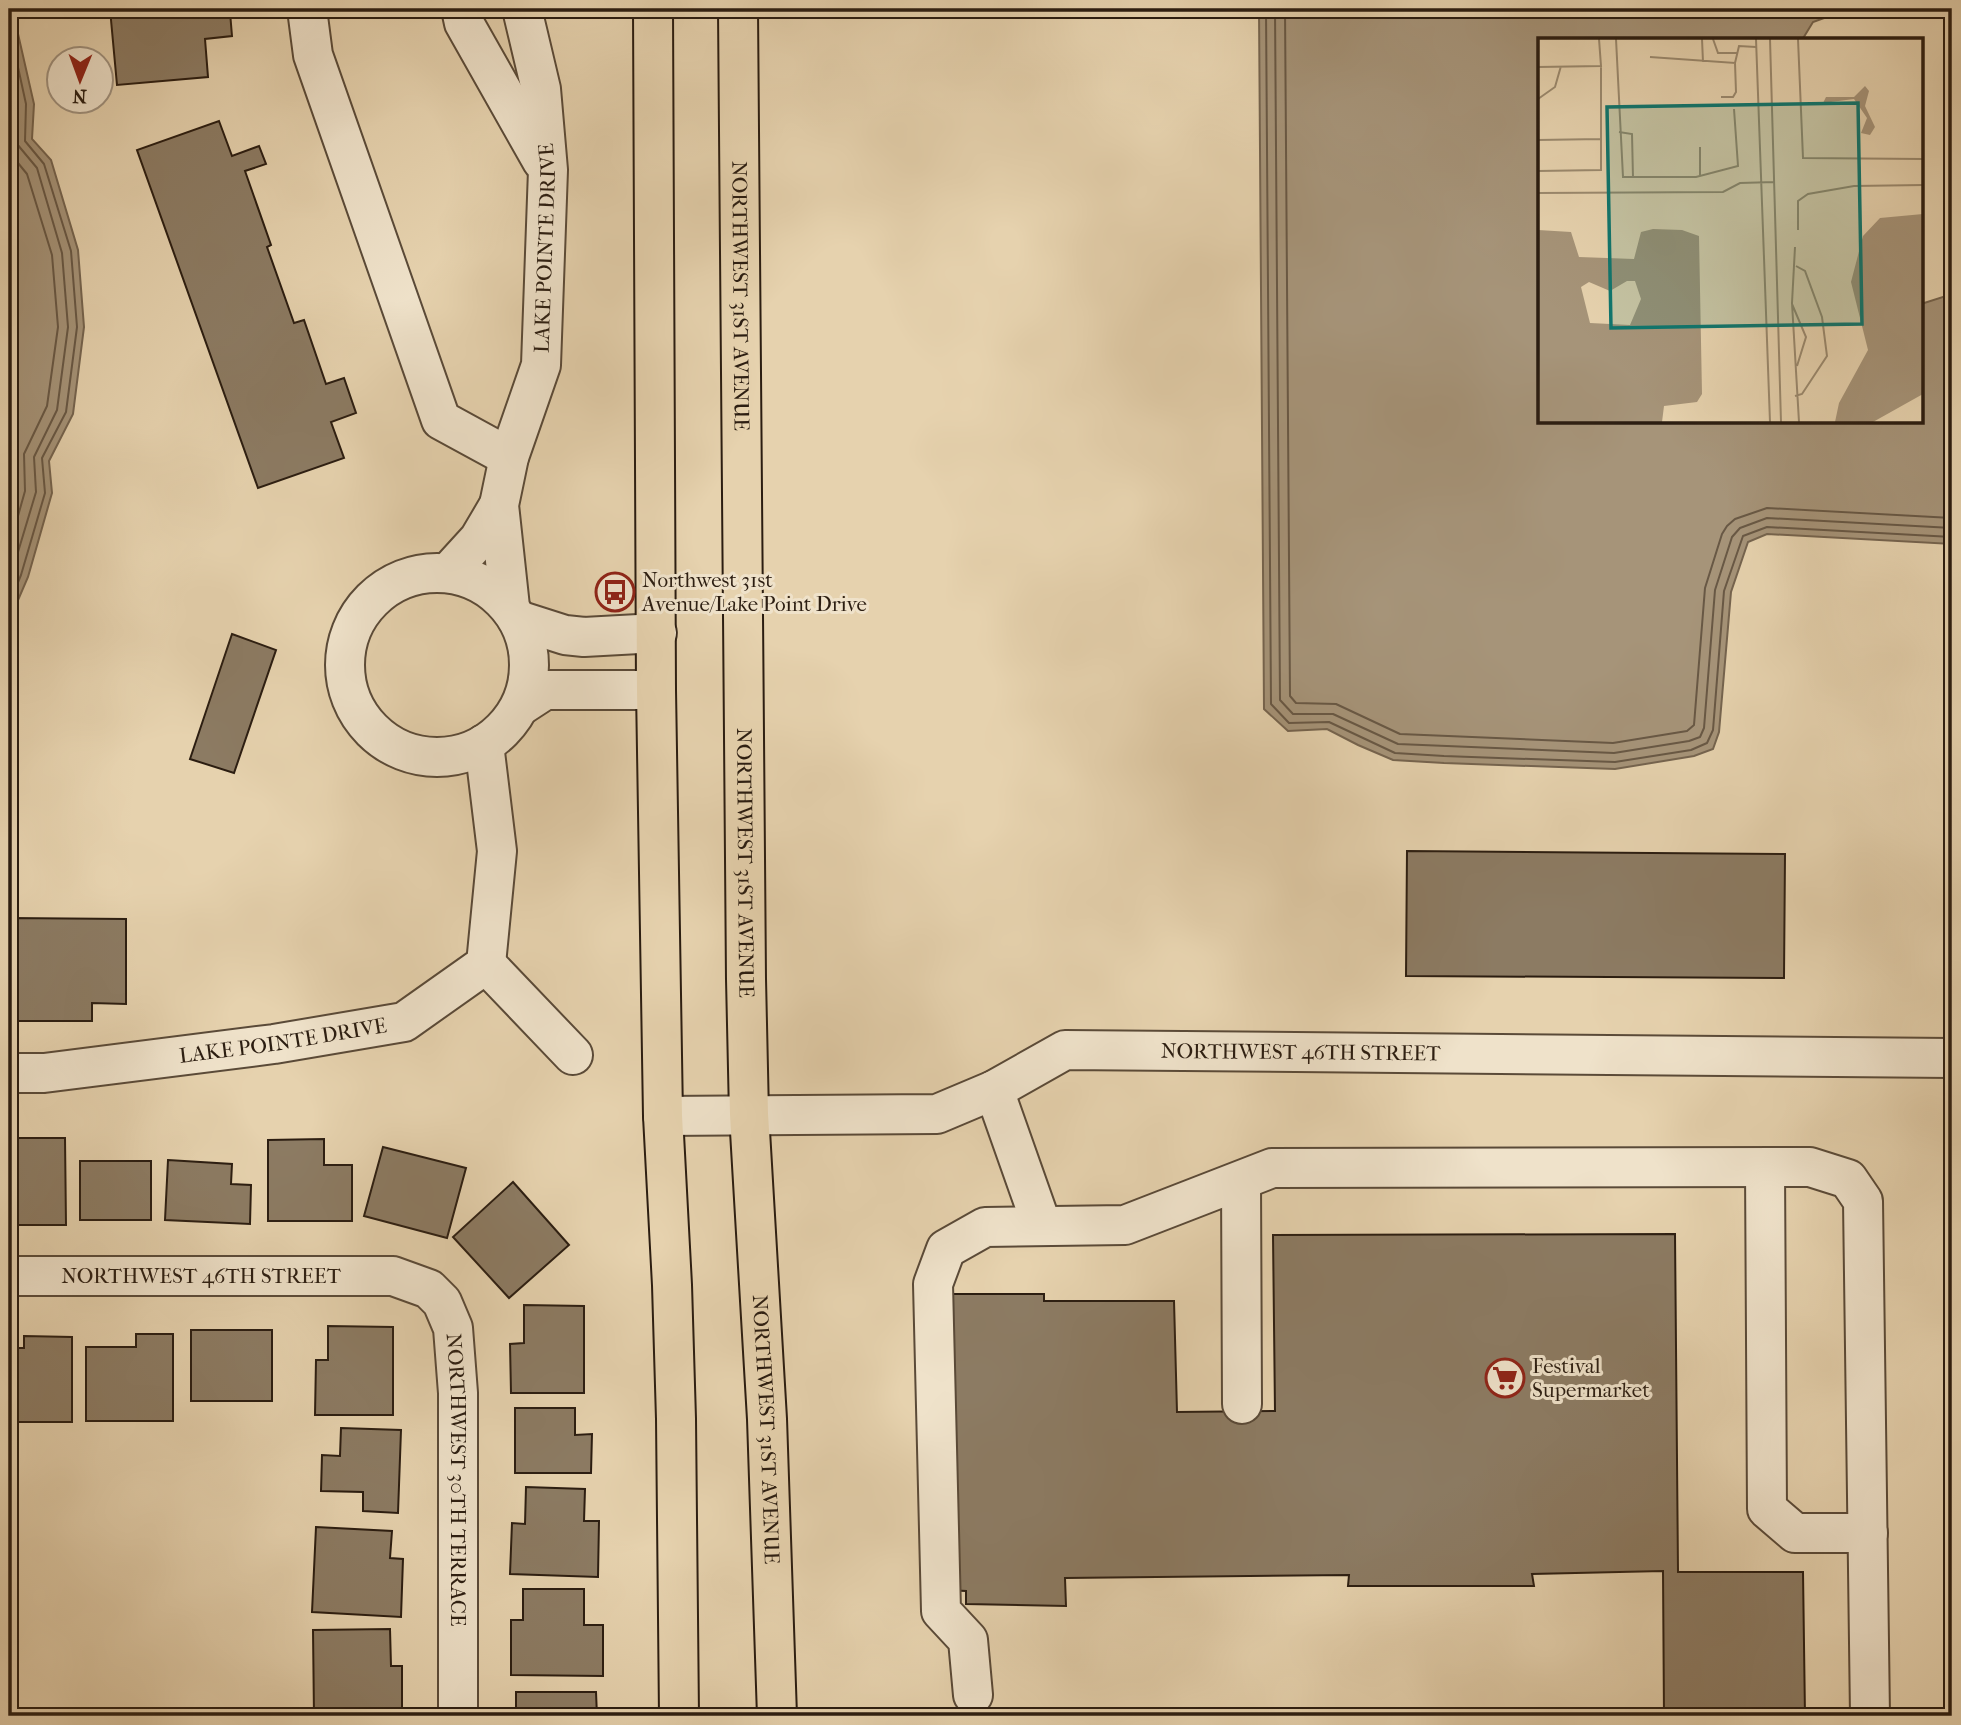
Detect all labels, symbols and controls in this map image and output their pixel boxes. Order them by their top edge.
inset map [1538,38,1923,424]
north arrow [46,46,116,116]
text: N [72,85,87,107]
street label: LAKE POINTE DRIVE [529,142,560,353]
street label: NORTHWEST 31ST AVENUE [727,161,753,431]
place label: Northwest 31st Avenue/Lake Point Drive [641,568,867,616]
bus stop icon: Northwest 31st Avenue/Lake Point Drive [594,571,636,613]
street label: NORTHWEST 31ST AVENUE [732,728,758,998]
street label: LAKE POINTE DRIVE [178,1013,389,1068]
street label: NORTHWEST 46TH STREET [1161,1039,1441,1065]
street label: NORTHWEST 46TH STREET [61,1264,342,1288]
street label: NORTHWEST 31ST AVENUE [748,1294,784,1565]
street label: NORTHWEST 30TH TERRACE [441,1332,470,1627]
place label: Festival Supermarket [1532,1354,1650,1402]
supermarket icon: Festival Supermarket [1484,1357,1526,1399]

